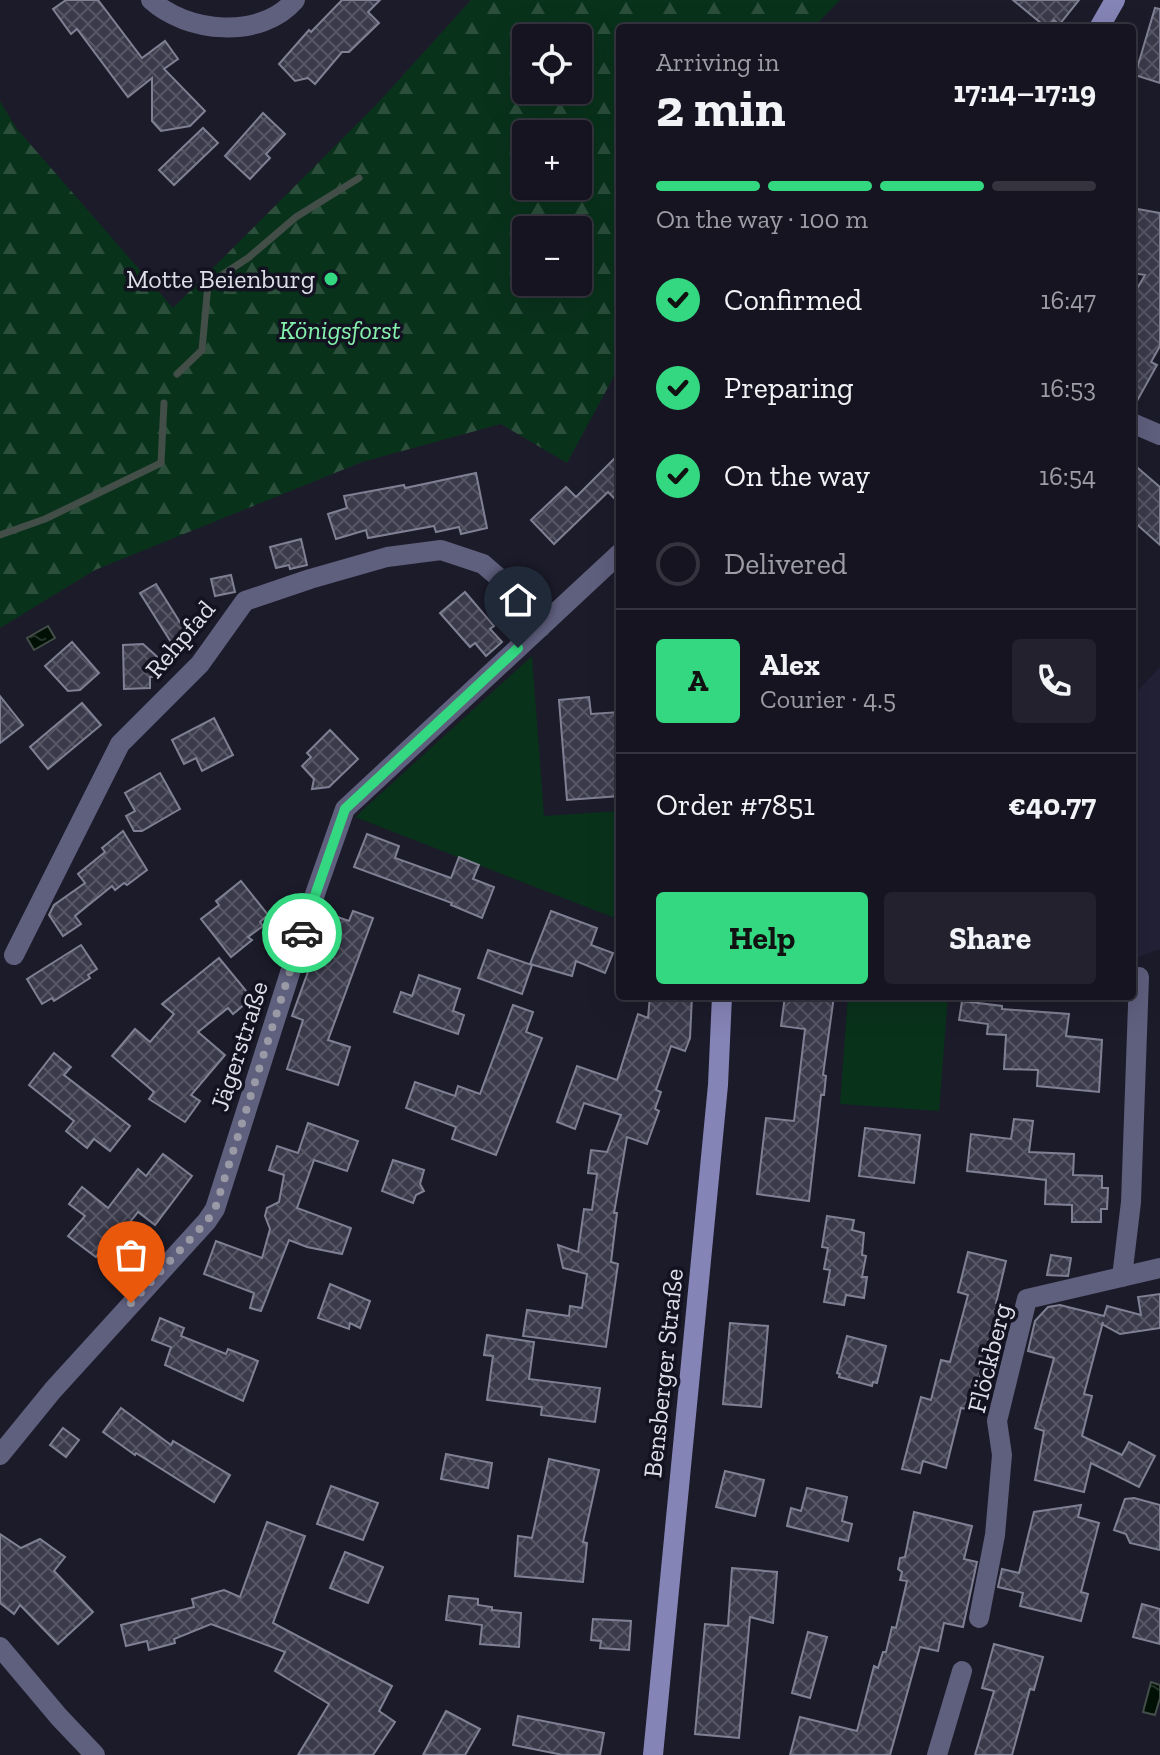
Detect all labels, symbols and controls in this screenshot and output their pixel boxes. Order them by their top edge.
map controls [512,24,592,296]
button: locate [512,24,592,104]
text: Arriving in [656,46,779,78]
text: 17:14–17:19 [954,74,1096,110]
text: 2 min [656,77,786,139]
button: + [512,120,592,200]
text: On the way · 100 m [656,203,868,235]
button: − [512,216,592,296]
place label: Motte Beienburg [126,263,315,295]
marker: Motte Beienburg [322,270,340,288]
icon: check [656,278,700,322]
text: Confirmed [724,282,862,318]
text: 16:47 [1041,284,1096,316]
park label: Königsforst [279,314,401,346]
icon: check [656,366,700,410]
text: Preparing [724,370,854,406]
text: 16:53 [1040,372,1096,404]
icon: check [656,454,700,498]
text: On the way [724,458,870,494]
text: 16:54 [1039,460,1096,492]
text: Delivered [724,546,847,582]
pin [484,566,552,648]
icon: home [496,578,540,622]
street label: Rehpfad [138,594,222,684]
button: phone [1012,639,1096,723]
text: Alex [760,647,820,683]
text: A [688,663,708,699]
text: Courier · 4.5 [760,683,896,715]
text: Order #7851 [656,787,815,823]
text: €40.77 [1008,787,1096,823]
button: Help [656,892,868,984]
button: Share [884,892,1096,984]
courier [262,893,342,973]
icon: car [280,911,324,955]
street label: Jägerstraße [203,977,275,1115]
pin [97,1221,165,1303]
icon: bag [109,1233,153,1277]
street label: Bensberger Straße [636,1267,690,1479]
street label: Flöckberg [960,1300,1018,1416]

